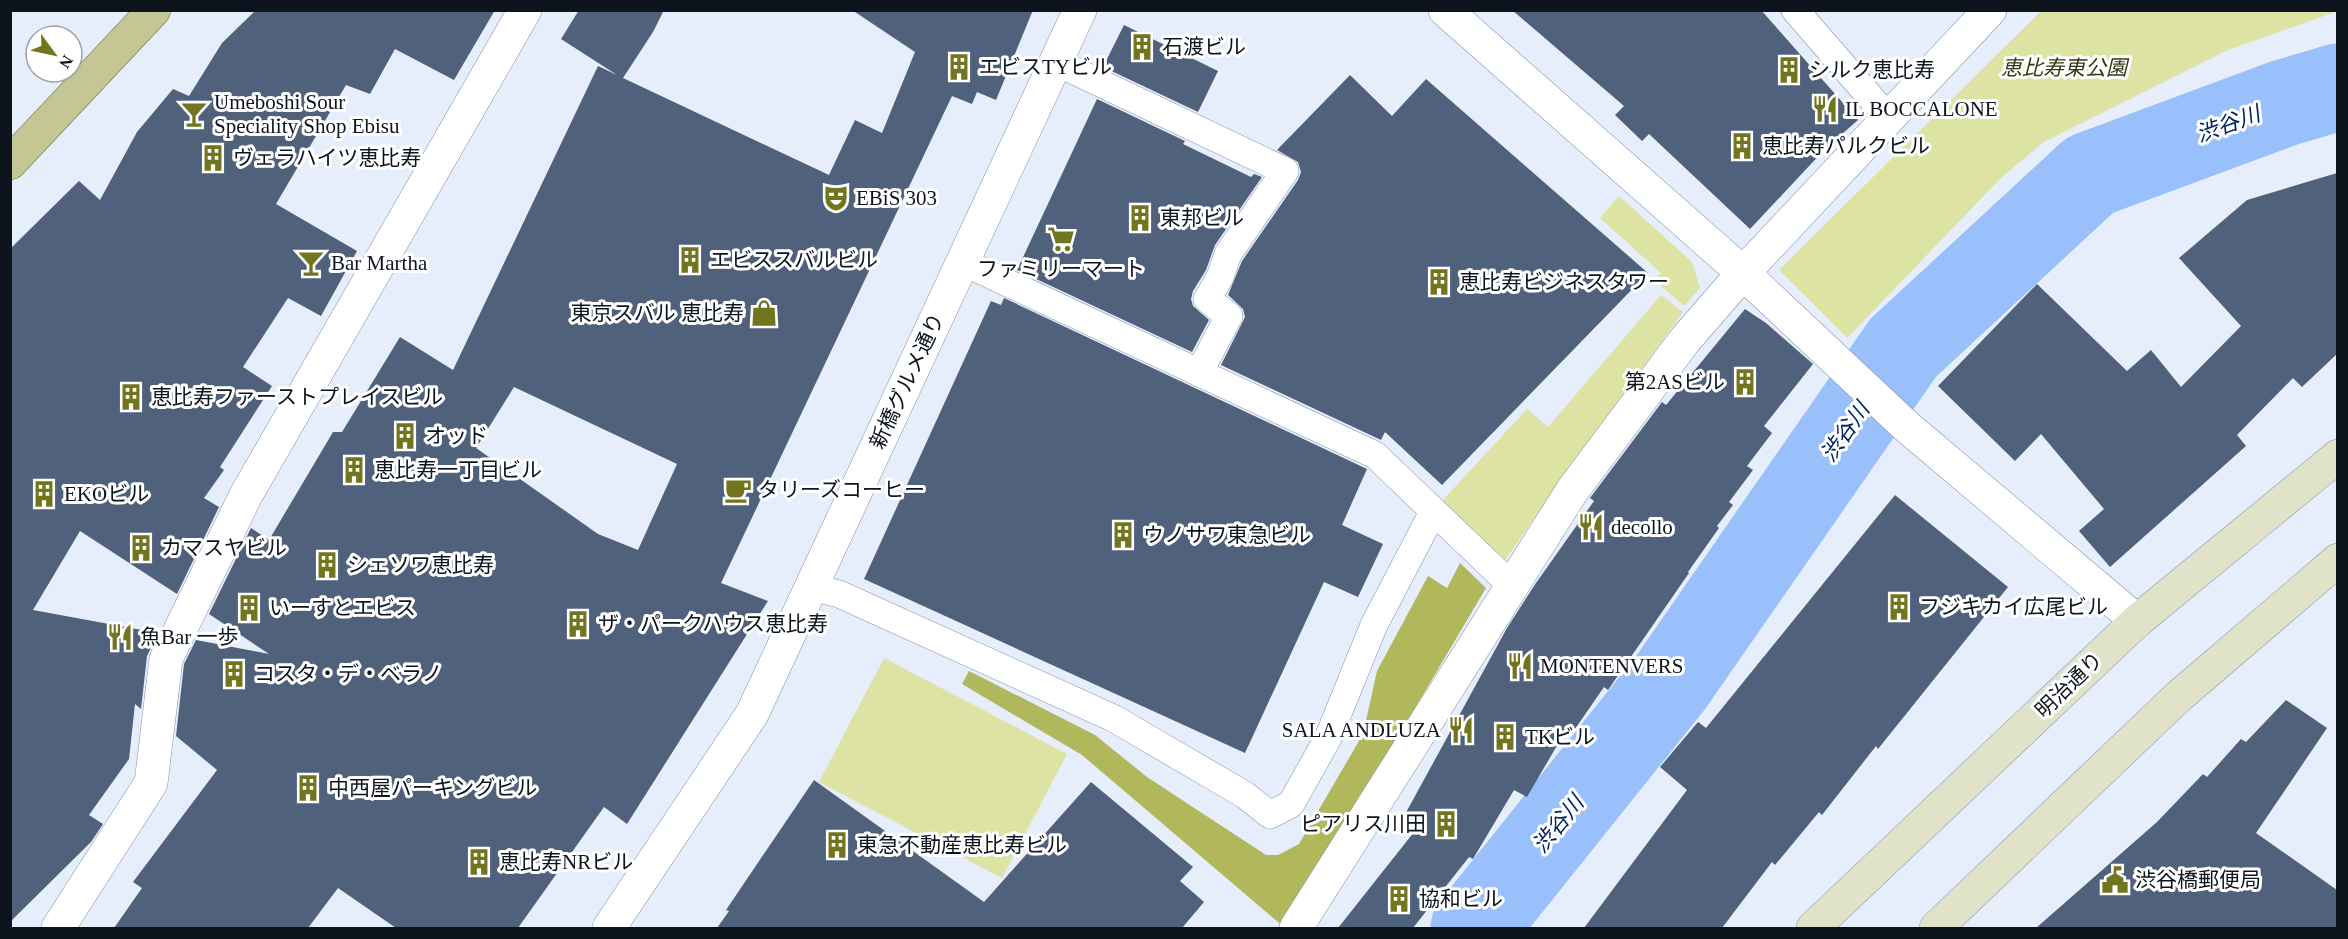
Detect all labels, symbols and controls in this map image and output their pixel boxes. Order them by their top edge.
north arrow [24,24,84,84]
building icon: 石渡ビル [1127,32,1157,62]
place label: 石渡ビル [1162,35,1246,59]
text: N [56,52,76,72]
building icon: エビスTYビル [944,52,974,82]
place label: エビスTYビル [979,55,1112,79]
building icon: シルク恵比寿 [1774,55,1804,85]
park label: 恵比寿東公園 [2001,56,2130,80]
place label: シルク恵比寿 [1809,58,1935,82]
place label: Umeboshi Sour Speciality Shop Ebisu [214,90,400,138]
restaurant icon: IL BOCCALONE [1810,94,1840,124]
place label: IL BOCCALONE [1845,97,1998,121]
bar icon: Umeboshi Sour Speciality Shop Ebisu [179,99,209,129]
water label: 渋谷川 [2193,100,2265,147]
building icon: 恵比寿パルクビル [1727,131,1757,161]
place label: 恵比寿パルクビル [1762,134,1930,158]
building icon: ヴェラハイツ恵比寿 [198,143,228,173]
place label: ヴェラハイツ恵比寿 [233,146,421,170]
theatre icon: EBiS 303 [821,183,851,213]
place label: EBiS 303 [856,186,937,210]
building icon: 東邦ビル [1125,203,1155,233]
place label: 東邦ビル [1160,206,1244,230]
supermarket icon: ファミリーマート [1046,224,1076,254]
building icon: エビススバルビル [675,245,705,275]
bar icon: Bar Martha [296,248,326,278]
place label: エビススバルビル [710,248,878,272]
place label: Bar Martha [331,251,428,275]
place label: ファミリーマート [977,257,1145,281]
building icon: 恵比寿ビジネスタワー [1424,267,1454,297]
place label: 恵比寿ビジネスタワー [1459,270,1669,294]
shop icon: 東京スバル 恵比寿 [749,298,779,328]
place label: 東京スバル 恵比寿 [571,301,744,325]
street label: 新橋グルメ通り [865,309,949,453]
building icon: 第2ASビル [1730,367,1760,397]
place label: 第2ASビル [1625,370,1725,394]
building icon: 恵比寿ファーストプレイスビル [116,382,146,412]
place label: 恵比寿ファーストプレイスビル [151,385,443,409]
water label: 渋谷川 [1816,396,1875,466]
building icon: オッド [390,421,420,451]
place label: オッド [425,424,488,448]
building icon: 恵比寿一丁目ビル [339,455,369,485]
place label: 恵比寿一丁目ビル [374,458,542,482]
cafe icon: タリーズコーヒー [723,475,753,505]
place label: タリーズコーヒー [758,478,925,502]
building icon: EKOビル [29,479,59,509]
place label: EKOビル [64,482,149,506]
restaurant icon: decollo [1576,512,1606,542]
place label: decollo [1611,515,1673,539]
building icon: ウノサワ東急ビル [1108,520,1138,550]
place label: ウノサワ東急ビル [1143,523,1311,547]
building icon: カマスヤビル [126,533,156,563]
place label: カマスヤビル [161,536,287,560]
building icon: シェソワ恵比寿 [312,550,342,580]
place label: シェソワ恵比寿 [347,553,494,577]
building icon: フジキカイ広尾ビル [1884,592,1914,622]
building icon: いーすとエビス [234,593,264,623]
place label: フジキカイ広尾ビル [1919,595,2108,619]
place label: いーすとエビス [269,596,416,620]
building icon: ザ・パークハウス恵比寿 [563,609,593,639]
place label: ザ・パークハウス恵比寿 [598,612,828,636]
restaurant icon: 魚Bar 一歩 [105,622,135,652]
place label: 魚Bar 一歩 [140,625,239,649]
street label: 明治通り [2030,647,2108,723]
restaurant icon: MONTENVERS [1505,651,1535,681]
place label: MONTENVERS [1540,654,1684,678]
building icon: コスタ・デ・ベラノ [219,659,249,689]
place label: コスタ・デ・ベラノ [254,662,443,686]
restaurant icon: SALA ANDLUZA [1446,715,1476,745]
place label: SALA ANDLUZA [1282,718,1442,742]
building icon: TKビル [1490,722,1520,752]
place label: TKビル [1525,725,1595,749]
building icon: 中西屋パーキングビル [293,773,323,803]
place label: 中西屋パーキングビル [328,776,537,800]
water label: 渋谷川 [1528,789,1590,858]
building icon: ピアリス川田 [1431,809,1461,839]
place label: ピアリス川田 [1300,812,1426,836]
building icon: 東急不動産恵比寿ビル [822,830,852,860]
place label: 東急不動産恵比寿ビル [857,833,1067,857]
building icon: 恵比寿NRビル [464,847,494,877]
place label: 恵比寿NRビル [499,850,633,874]
public building icon: 渋谷橋郵便局 [2100,865,2130,895]
place label: 渋谷橋郵便局 [2135,868,2261,892]
building icon: 協和ビル [1384,884,1414,914]
place label: 協和ビル [1419,887,1503,911]

